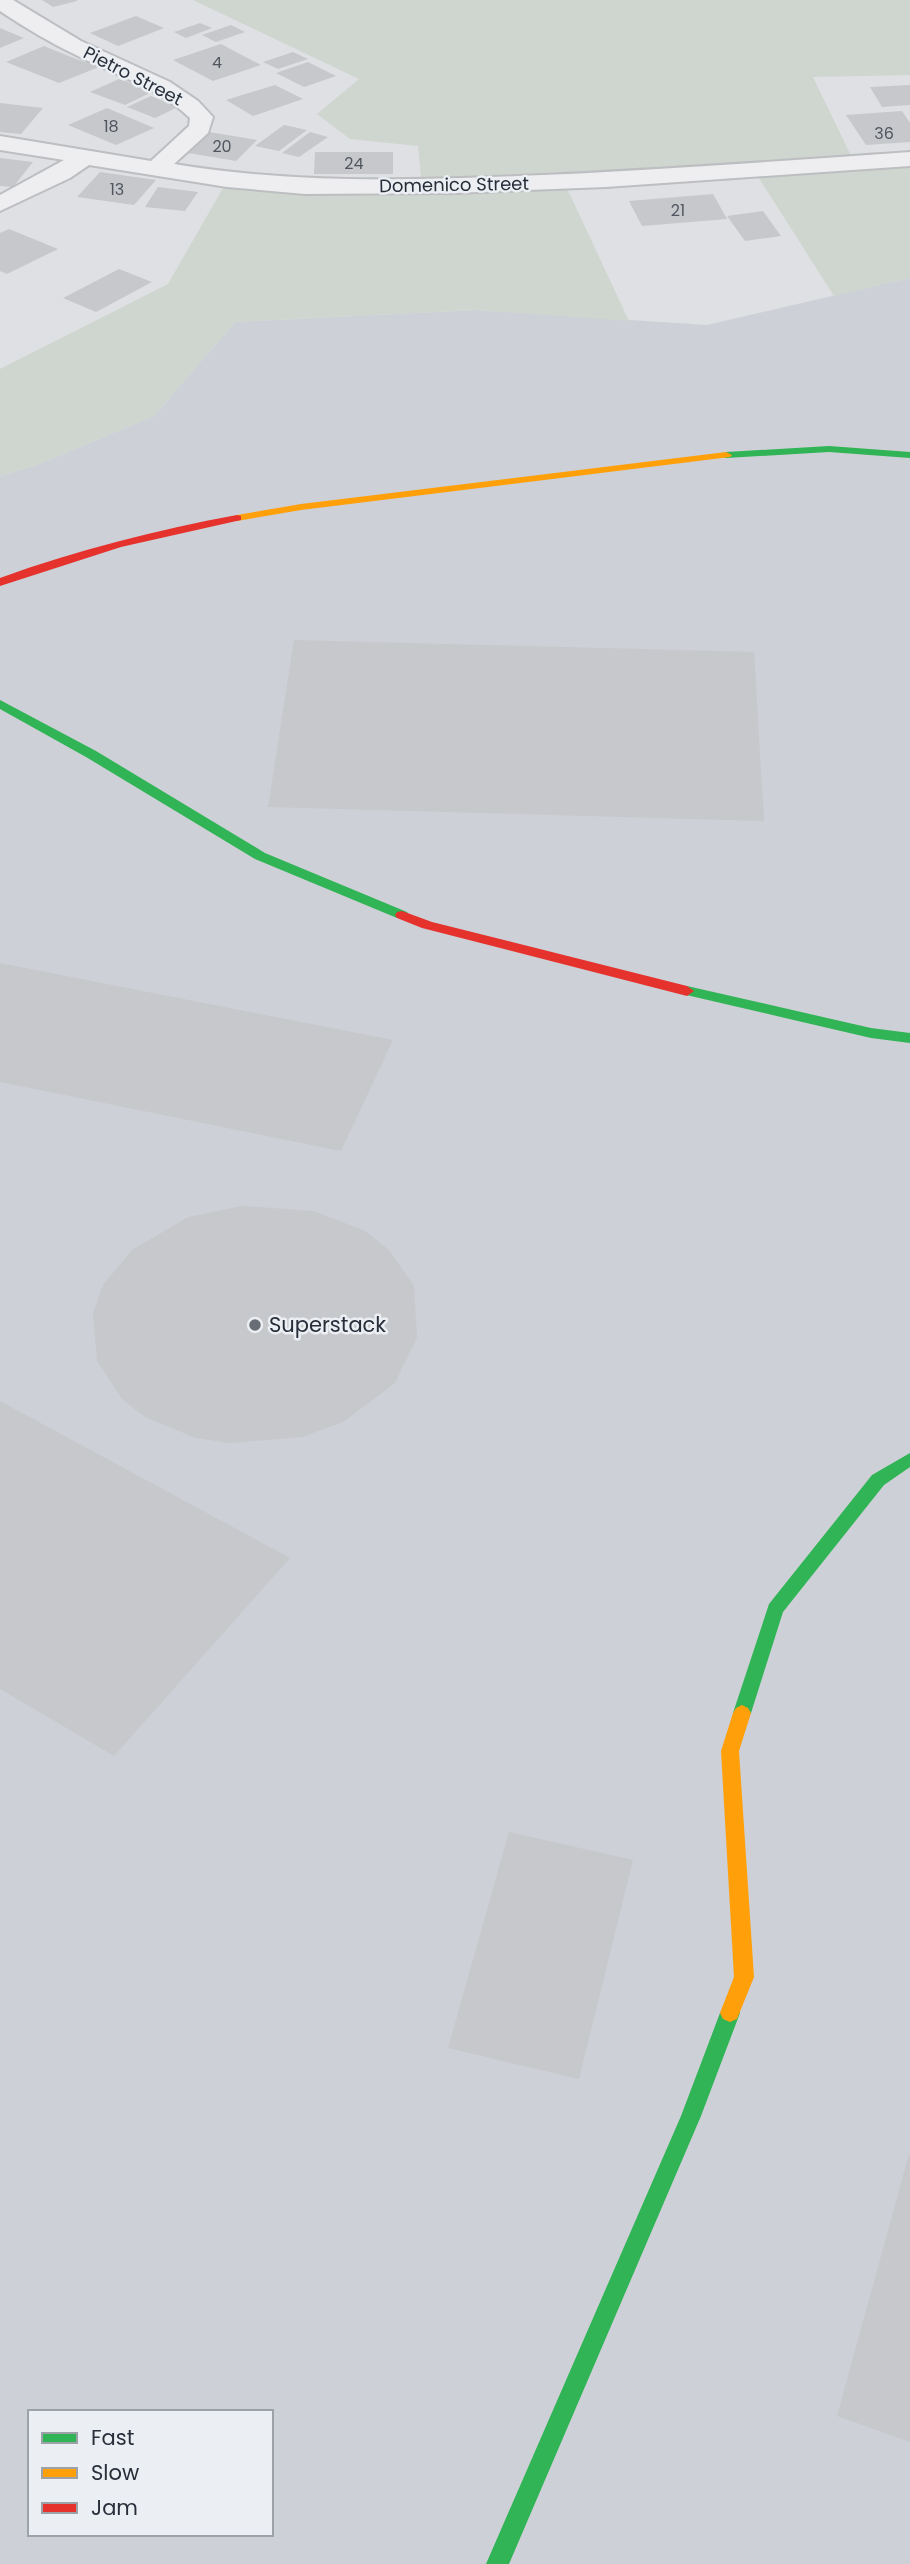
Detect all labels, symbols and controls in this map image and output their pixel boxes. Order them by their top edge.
street label: Pietro Street [79,40,187,111]
house number: 4 [212,51,222,74]
house number: 18 [103,115,119,138]
house number: 36 [874,122,894,145]
house number: 20 [212,135,232,158]
house number: 24 [344,152,364,175]
street label: Domenico Street [379,171,529,198]
house number: 13 [110,178,124,201]
house number: 21 [671,199,685,222]
place label: Superstack [269,1310,386,1339]
marker: Superstack [247,1317,263,1333]
legend [28,2410,273,2536]
text: Fast [91,2423,134,2452]
text: Slow [91,2458,139,2487]
text: Jam [91,2493,138,2522]

